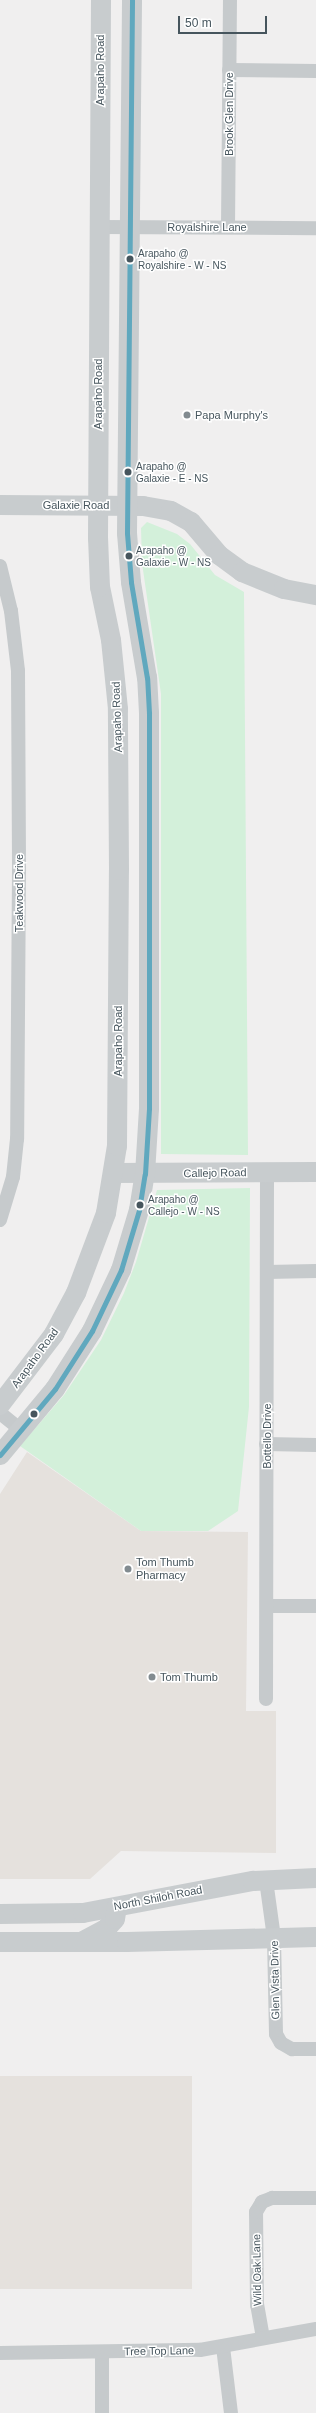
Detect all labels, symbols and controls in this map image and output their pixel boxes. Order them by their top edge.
scale bar [180,8,269,34]
text: 50 m [185,16,212,30]
street label: Arapaho Road [93,35,107,105]
street label: Brook Glen Drive [222,72,236,156]
street label: Royalshire Lane [167,220,247,234]
place label: Arapaho @ Royalshire - W - NS [138,247,226,270]
marker: Arapaho @ Royalshire - W - NS [125,254,135,264]
street label: Arapaho Road [91,359,105,429]
place label: Papa Murphy's [195,408,268,422]
marker: Papa Murphy's [182,410,192,420]
place label: Arapaho @ Galaxie - E - NS [136,460,208,484]
marker: Arapaho @ Galaxie - E - NS [123,467,133,477]
street label: Galaxie Road [43,498,109,512]
place label: Arapaho @ Galaxie - W - NS [136,544,211,568]
marker: Arapaho @ Galaxie - W - NS [124,551,134,561]
street label: Arapaho Road [109,681,125,753]
street label: Teakwood Drive [12,854,26,932]
street label: Arapaho Road [111,1006,125,1076]
street label: Callejo Road [183,1166,247,1180]
place label: Arapaho @ Callejo - W - NS [148,1193,220,1216]
marker: Arapaho @ Callejo - W - NS [135,1200,145,1210]
street label: Arapaho Road [9,1325,61,1391]
street label: Bottello Drive [260,1403,274,1469]
unlabelled marker [29,1409,39,1419]
place label: Tom Thumb Pharmacy [136,1556,194,1582]
marker: Tom Thumb Pharmacy [123,1564,133,1574]
place label: Tom Thumb [160,1670,218,1684]
marker: Tom Thumb [147,1672,157,1682]
street label: North Shiloh Road [113,1883,203,1913]
street label: Glen Vista Drive [268,1940,282,2020]
street label: Wild Oak Lane [250,2234,264,2306]
street label: Tree Top Lane [124,2344,194,2358]

